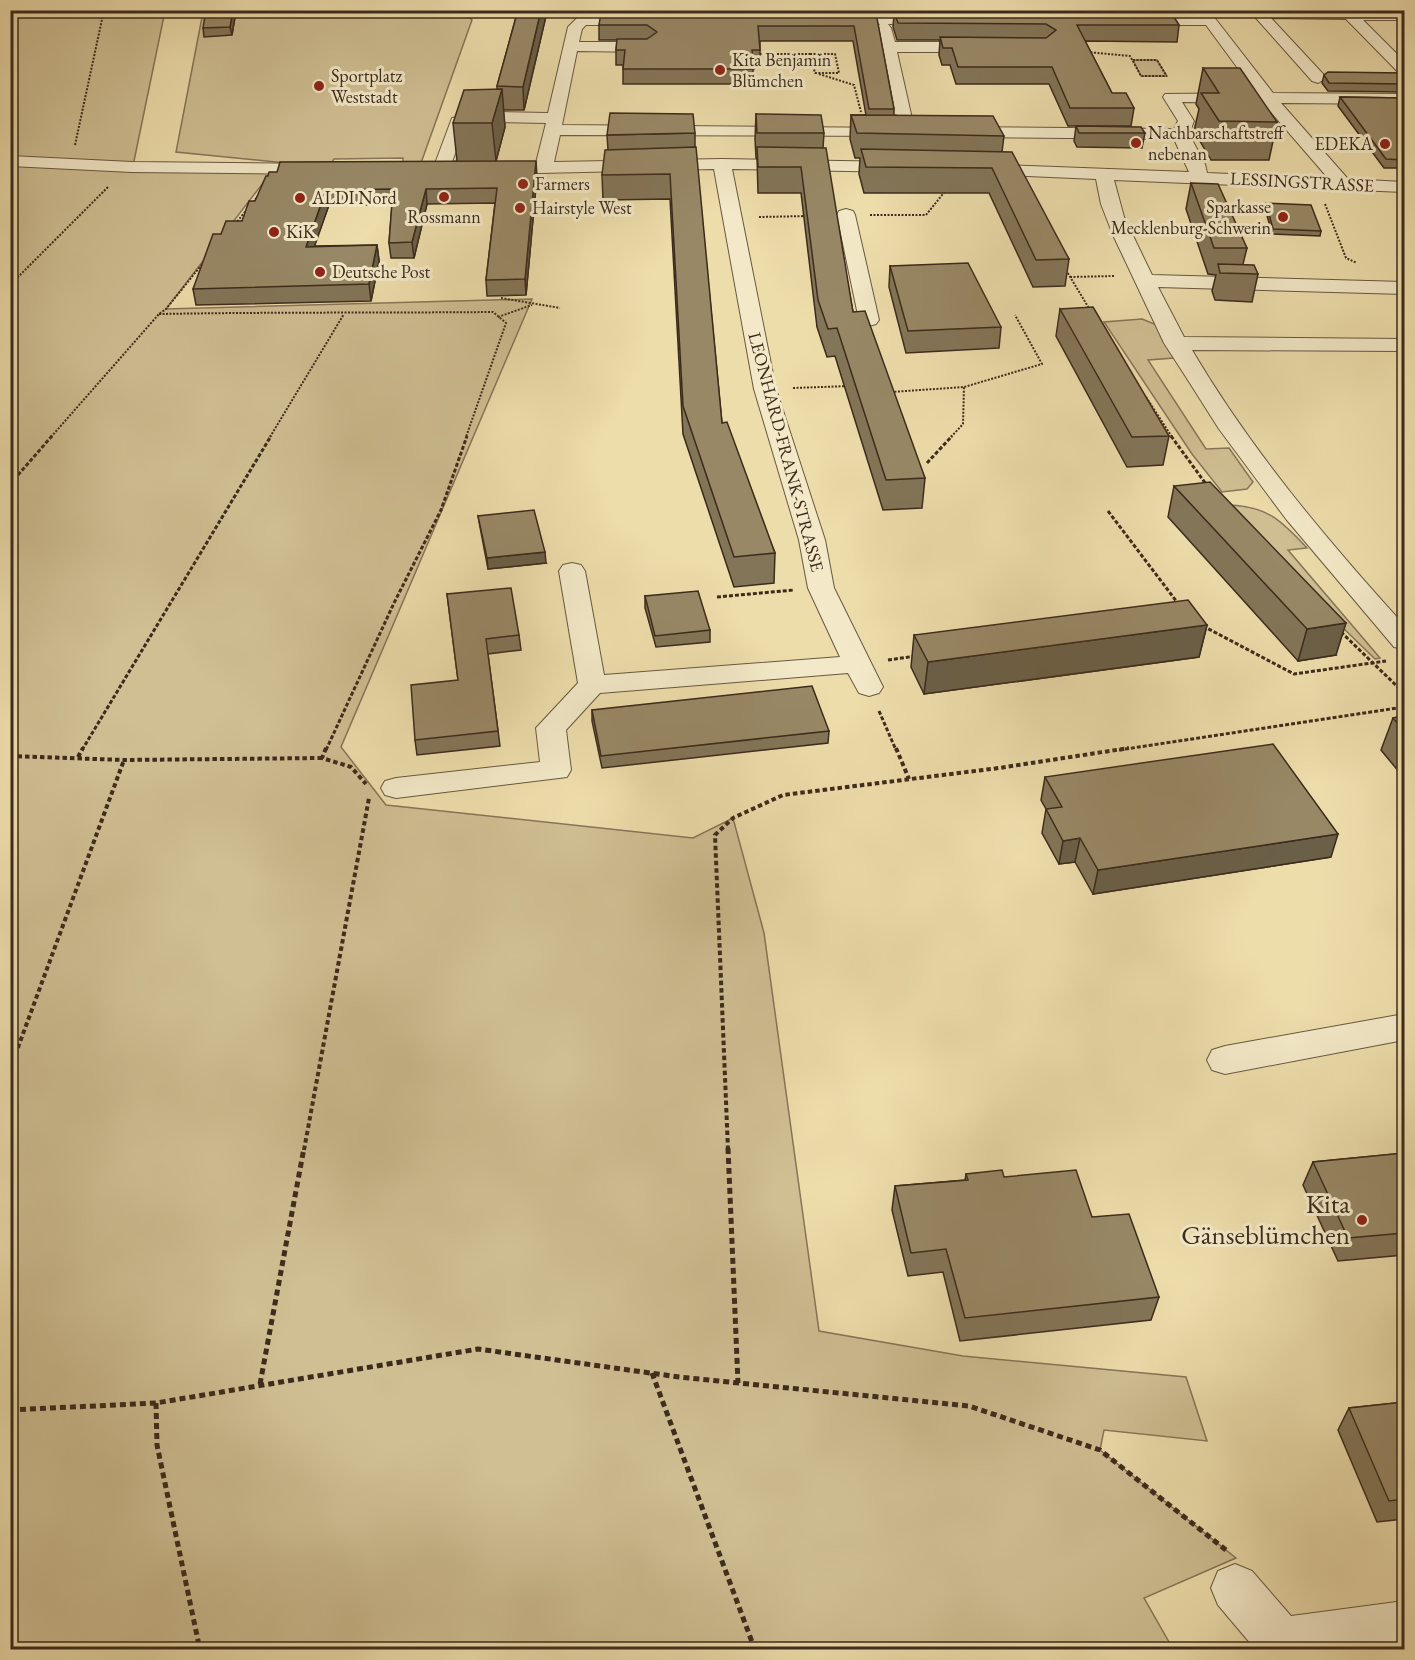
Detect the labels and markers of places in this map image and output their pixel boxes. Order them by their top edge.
place label: Kita Benjamin Blümchen [732,48,832,92]
marker: Kita Benjamin Blümchen [713,63,727,77]
place label: Sportplatz Weststadt [331,64,403,108]
marker: Sportplatz Weststadt [312,79,326,93]
place label: Nachbarschaftstreff nebenan [1148,121,1287,165]
place label: EDEKA [1314,132,1374,155]
marker: Nachbarschaftstreff nebenan [1129,136,1143,150]
marker: EDEKA [1378,137,1392,151]
place label: Farmers [535,172,590,195]
marker: Farmers [516,177,530,191]
place label: ALDI Nord [311,186,397,209]
marker: Rossmann [437,190,451,204]
marker: ALDI Nord [293,191,307,205]
place label: Sparkasse Mecklenburg-Schwerin [1111,195,1271,239]
place label: Hairstyle West [532,196,632,219]
marker: Hairstyle West [513,201,527,215]
place label: Rossmann [407,205,481,228]
marker: Sparkasse Mecklenburg-Schwerin [1276,210,1290,224]
place label: KiK [286,220,316,243]
marker: KiK [267,225,281,239]
place label: Deutsche Post [332,260,431,283]
marker: Deutsche Post [313,265,327,279]
place label: Kita Gänseblümchen [1181,1186,1350,1252]
marker: Kita Gänseblümchen [1355,1213,1369,1227]

